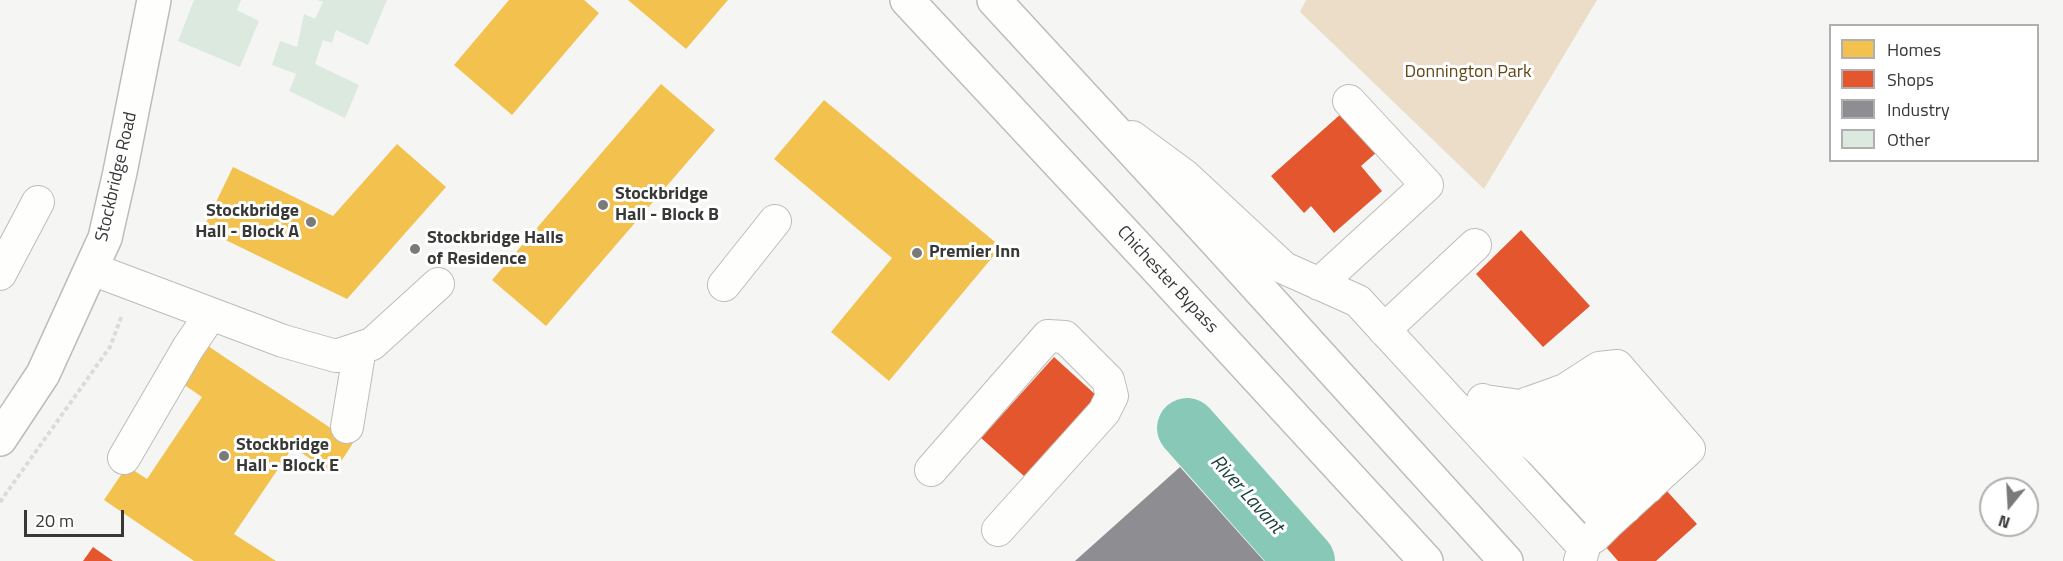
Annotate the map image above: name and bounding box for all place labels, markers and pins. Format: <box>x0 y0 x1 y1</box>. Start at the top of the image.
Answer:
place label: Stockbridge Hall - Block B <box>615 184 719 226</box>
marker: Stockbridge Hall - Block B <box>596 198 610 212</box>
place label: Stockbridge Hall - Block A <box>195 201 299 244</box>
marker: Stockbridge Hall - Block A <box>304 215 318 229</box>
place label: Stockbridge Halls of Residence <box>427 228 563 270</box>
marker: Stockbridge Halls of Residence <box>408 242 422 256</box>
place label: Premier Inn <box>929 242 1020 264</box>
marker: Premier Inn <box>910 246 924 260</box>
place label: Stockbridge Hall - Block E <box>236 435 339 478</box>
marker: Stockbridge Hall - Block E <box>217 449 231 463</box>

